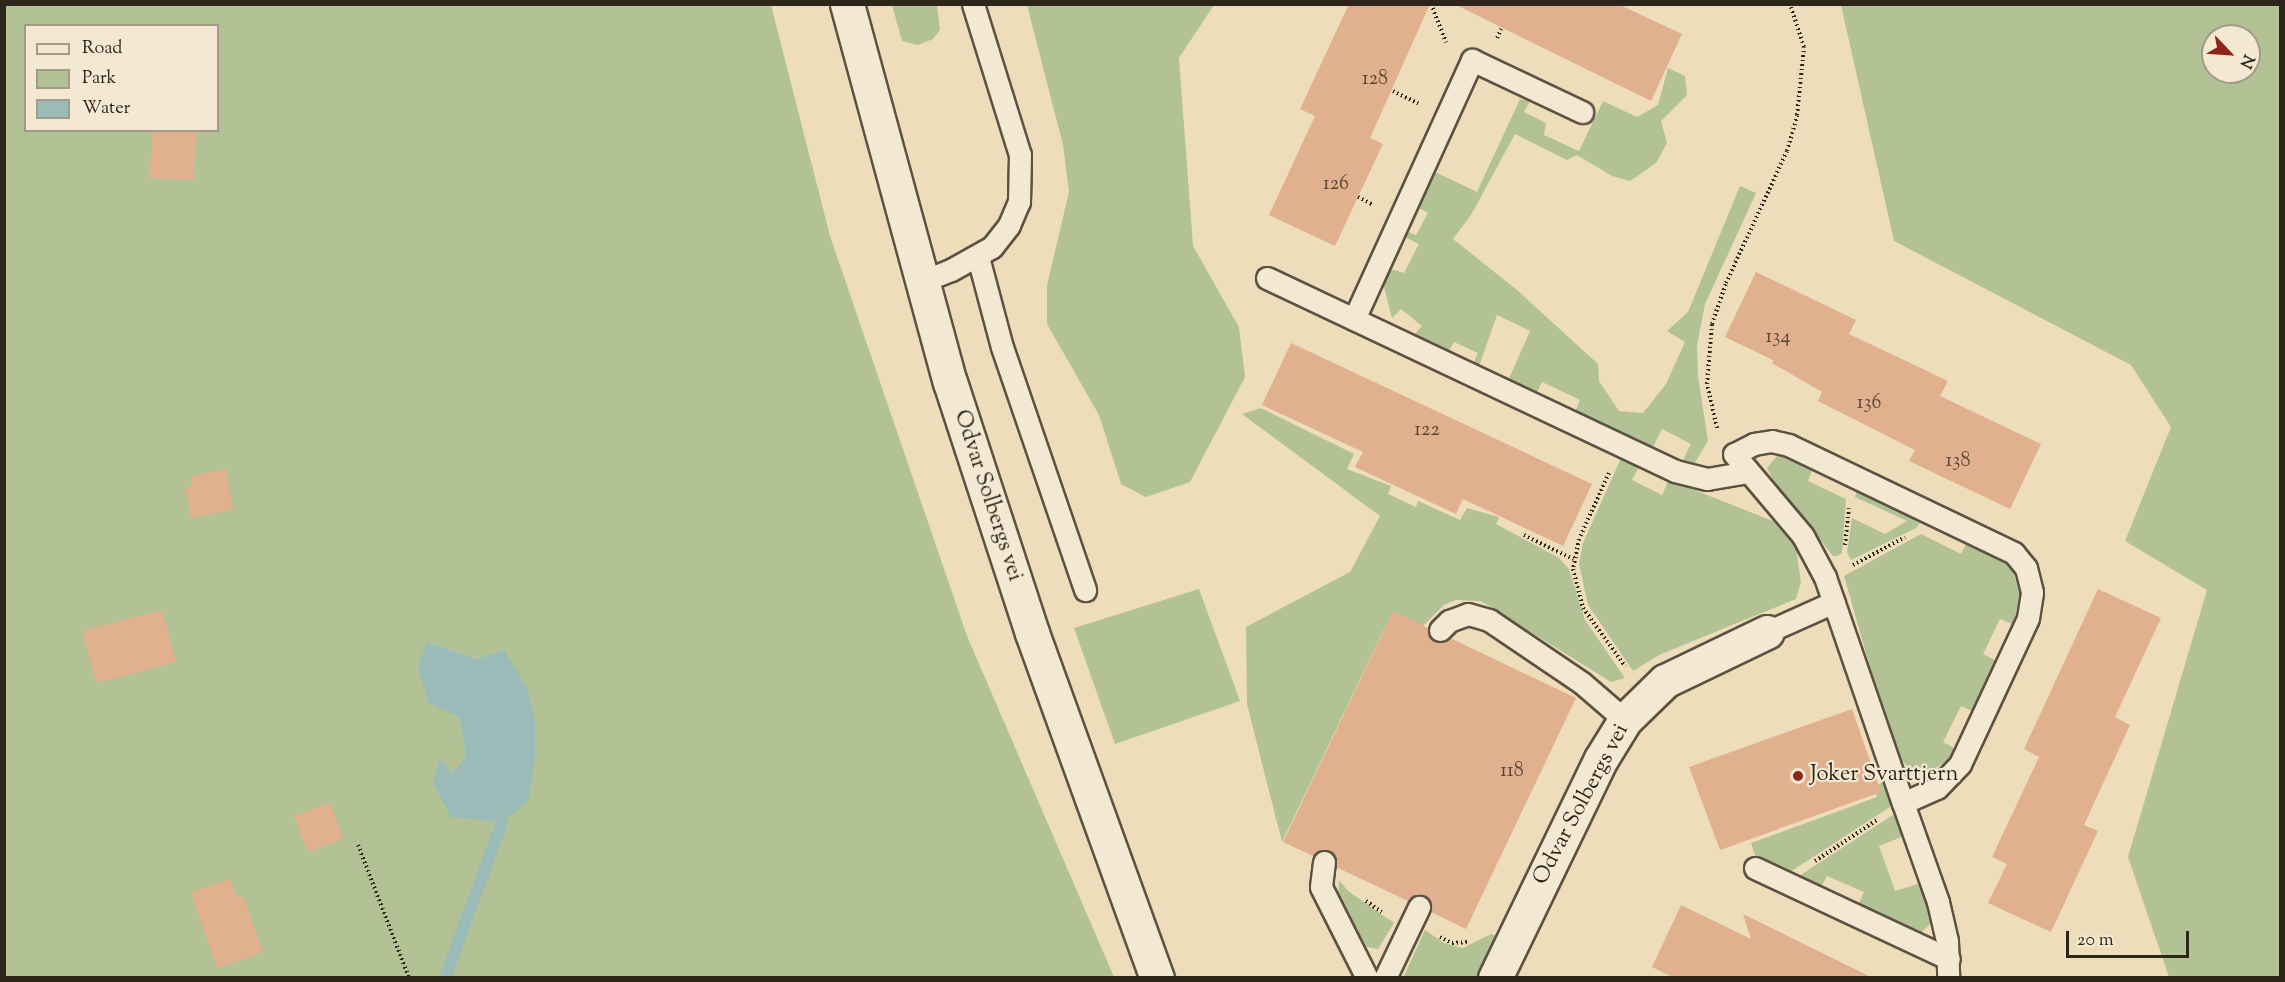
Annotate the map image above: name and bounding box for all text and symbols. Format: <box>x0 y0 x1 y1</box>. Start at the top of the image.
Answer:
legend <box>24 24 219 132</box>
north arrow <box>2201 24 2261 84</box>
text: Road <box>82 36 122 62</box>
text: N <box>2233 50 2259 72</box>
text: Park <box>82 66 116 92</box>
house number: 128 <box>1362 67 1388 91</box>
text: Water <box>82 96 130 122</box>
house number: 126 <box>1323 172 1349 196</box>
house number: 134 <box>1766 325 1790 349</box>
house number: 136 <box>1857 391 1881 415</box>
street label: Odvar Solbergs vei <box>947 407 1027 585</box>
house number: 122 <box>1414 418 1440 442</box>
house number: 138 <box>1946 449 1970 473</box>
street label: Odvar Solbergs vei <box>1528 720 1636 890</box>
house number: 118 <box>1500 759 1524 783</box>
place label: Joker Svarttjern <box>1810 763 1958 789</box>
marker: Joker Svarttjern <box>1791 769 1805 783</box>
scale bar <box>2069 919 2192 957</box>
text: 20 m <box>2077 928 2114 954</box>

